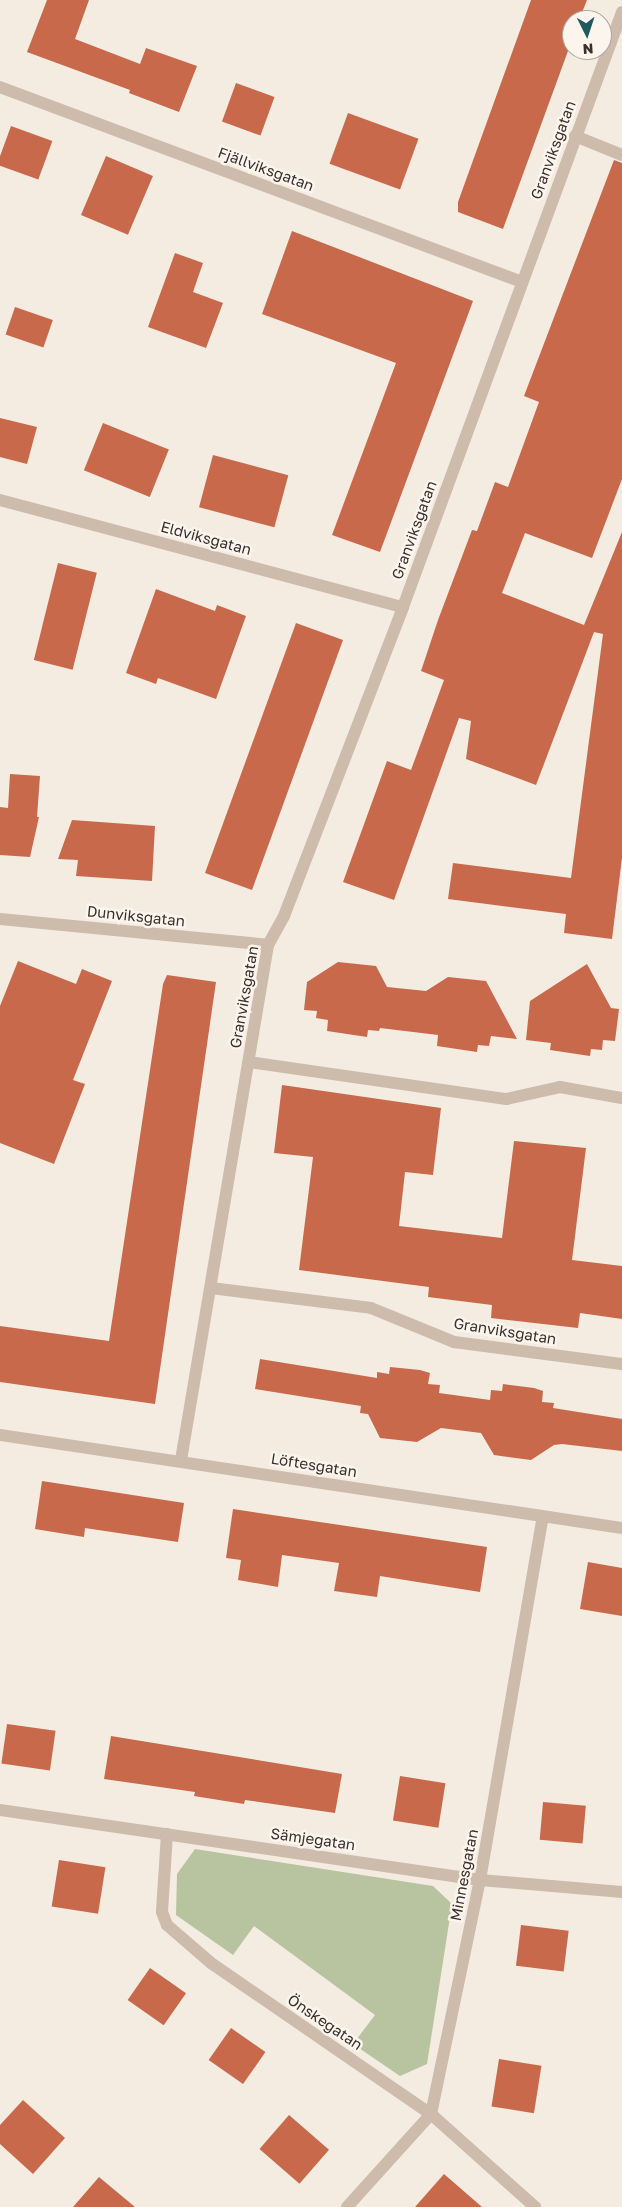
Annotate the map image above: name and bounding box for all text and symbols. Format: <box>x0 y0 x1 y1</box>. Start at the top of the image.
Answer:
north arrow <box>562 10 612 60</box>
text: N <box>582 41 594 58</box>
street label: Granviksgatan <box>527 98 579 202</box>
street label: Fjällviksgatan <box>216 143 316 195</box>
street label: Granviksgatan <box>388 478 440 582</box>
street label: Eldviksgatan <box>159 517 253 559</box>
street label: Dunviksgatan <box>86 902 186 930</box>
street label: Granviksgatan <box>226 944 262 1050</box>
street label: Granviksgatan <box>452 1314 558 1348</box>
street label: Löftesgatan <box>270 1449 358 1481</box>
street label: Sämjegatan <box>270 1824 356 1854</box>
street label: Minnesgatan <box>446 1828 482 1922</box>
street label: Önskegatan <box>284 1990 366 2054</box>

